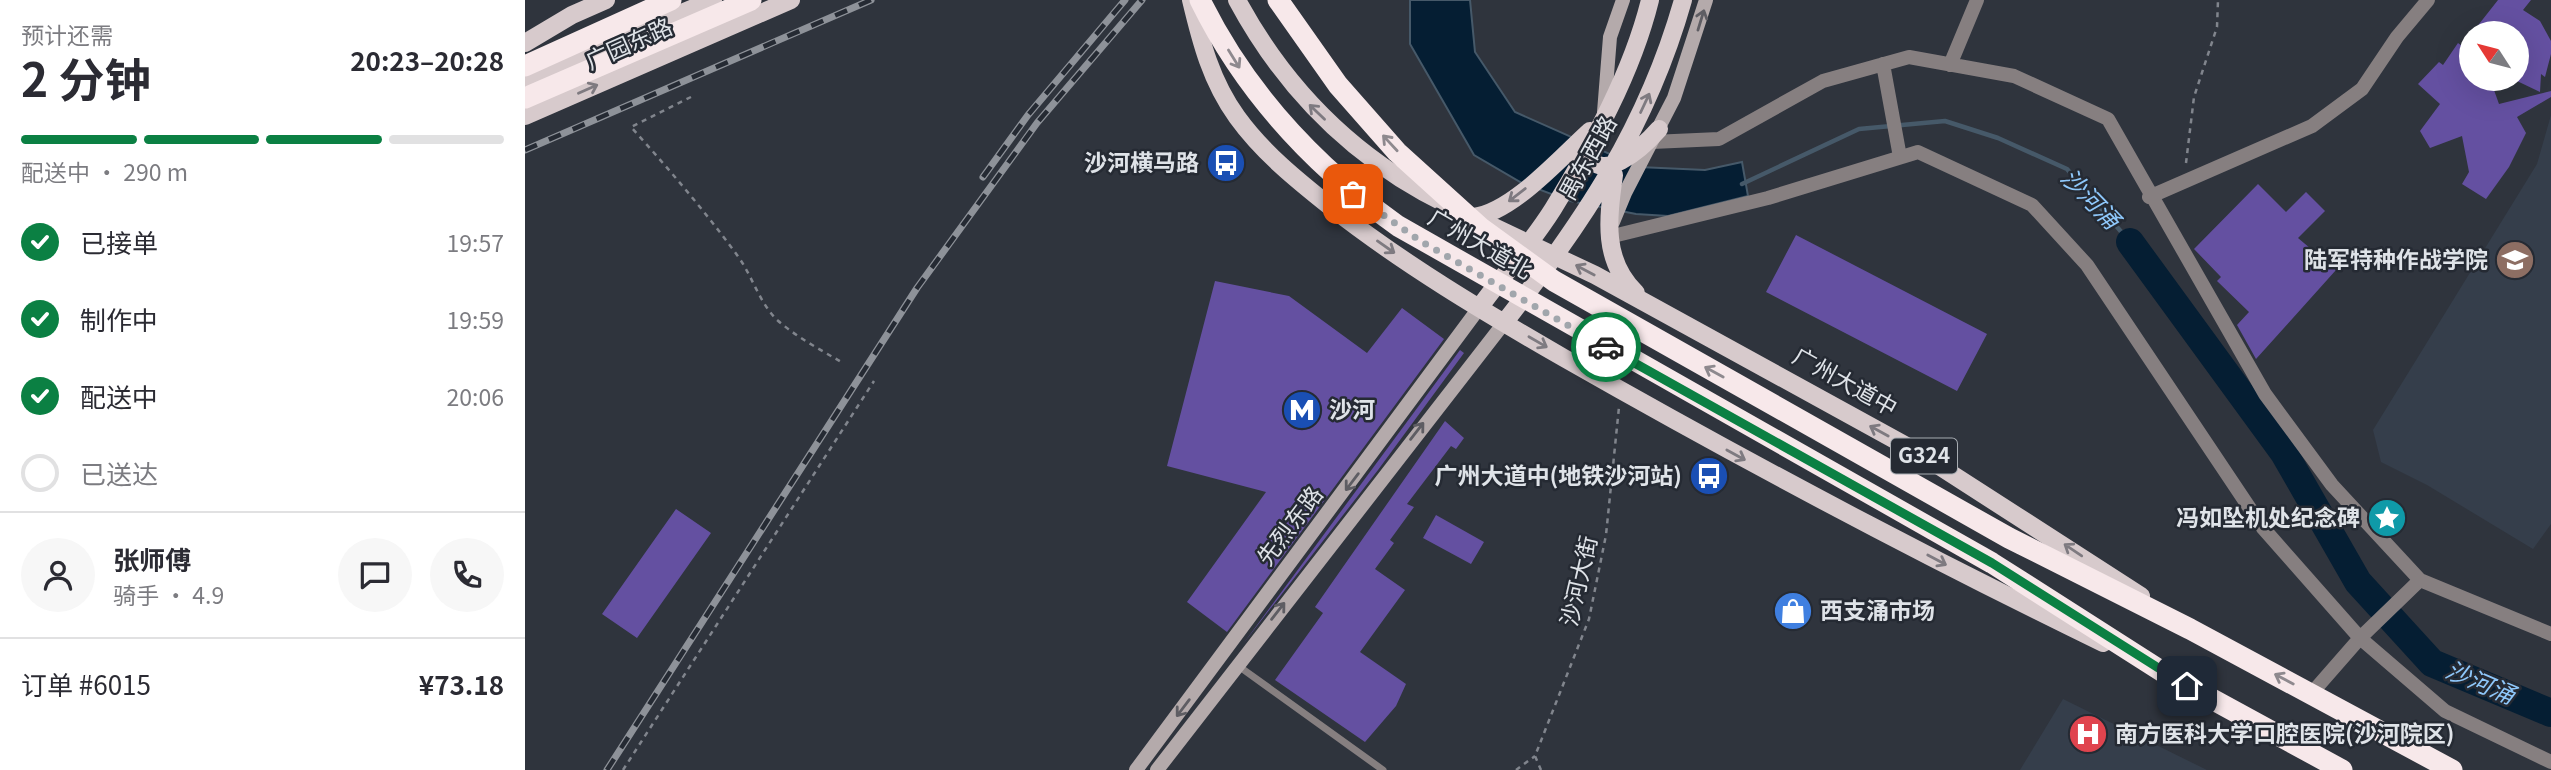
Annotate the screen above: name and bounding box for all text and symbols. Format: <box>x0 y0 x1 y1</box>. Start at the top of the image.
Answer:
street label: 广园东路 <box>579 8 677 76</box>
one-way arrow <box>1695 9 1708 31</box>
text: 预计还需 <box>21 17 113 51</box>
north arrow <box>2459 21 2529 91</box>
map controls <box>2459 21 2529 91</box>
text: 20:23–20:28 <box>350 41 504 78</box>
text: 2 分钟 <box>21 44 151 110</box>
one-way arrow <box>1227 49 1242 68</box>
one-way arrow <box>576 82 598 95</box>
one-way arrow <box>1639 93 1652 114</box>
one-way arrow <box>1309 103 1326 120</box>
street label: 禺东西路 <box>1549 109 1623 206</box>
one-way arrow <box>1381 135 1398 152</box>
bus stop icon: 沙河横马路 <box>1205 142 1247 184</box>
place label: 沙河横马路 <box>1084 144 1199 178</box>
text: 配送中 · 290 m <box>21 154 188 188</box>
water label: 沙河涌 <box>2054 159 2131 237</box>
pin <box>1323 164 1383 224</box>
icon: bag <box>1334 175 1372 213</box>
one-way arrow <box>1509 188 1527 203</box>
street label: 广州大道北 <box>1423 199 1539 286</box>
icon: check <box>21 223 59 261</box>
text: 已接单 <box>80 223 158 260</box>
text: 19:57 <box>447 225 504 259</box>
school or university icon: 陆军特种作战学院 <box>2494 239 2536 281</box>
one-way arrow <box>1376 240 1395 254</box>
place label: 陆军特种作战学院 <box>2304 241 2488 275</box>
one-way arrow <box>1576 263 1596 277</box>
icon: check <box>21 300 59 338</box>
text: 制作中 <box>80 300 158 337</box>
text: 19:59 <box>447 302 504 336</box>
courier <box>1571 312 1641 382</box>
icon: car <box>1587 328 1625 366</box>
one-way arrow <box>1527 336 1548 349</box>
street label: 广州大道中 <box>1787 338 1905 423</box>
one-way arrow <box>1704 365 1724 379</box>
icon: check <box>21 377 59 415</box>
text: 配送中 <box>80 377 158 414</box>
text: 20:06 <box>447 379 504 413</box>
metro station icon: 沙河 <box>1281 389 1323 431</box>
place label: 沙河 <box>1329 391 1375 425</box>
one-way arrow <box>1410 422 1425 441</box>
one-way arrow <box>1869 424 1890 437</box>
road number: G324 <box>1891 438 1957 474</box>
one-way arrow <box>1725 448 1746 462</box>
text: 已送达 <box>80 454 158 491</box>
bus stop icon: 广州大道中(地铁沙河站) <box>1688 455 1730 497</box>
place label: 广州大道中(地铁沙河站) <box>1435 457 1682 491</box>
one-way arrow <box>1344 472 1359 490</box>
street label: 先烈东路 <box>1247 478 1330 572</box>
place icon: 冯如坠机处纪念碑 <box>2366 497 2408 539</box>
place label: 冯如坠机处纪念碑 <box>2176 499 2360 533</box>
street label: 沙河大街 <box>1550 532 1604 629</box>
button: person <box>21 538 95 612</box>
button: chat <box>338 538 412 612</box>
button: phone <box>430 538 504 612</box>
text: 张师傅 <box>113 540 191 577</box>
one-way arrow <box>2063 543 2083 557</box>
one-way arrow <box>1926 554 1947 568</box>
text: 骑手 · 4.9 <box>113 577 224 611</box>
shop icon: 西支涌市场 <box>1772 590 1814 632</box>
place label: 西支涌市场 <box>1820 592 1935 626</box>
one-way arrow <box>1271 602 1286 620</box>
water label: 沙河涌 <box>2441 651 2524 712</box>
pin <box>2157 656 2217 716</box>
text: 订单 #6015 <box>21 665 151 702</box>
text: ¥73.18 <box>419 665 504 702</box>
icon: home <box>2168 667 2206 705</box>
one-way arrow <box>2274 672 2295 686</box>
one-way arrow <box>1175 699 1190 717</box>
hospital icon: 南方医科大学口腔医院(沙河院区) <box>2067 713 2109 755</box>
place label: 南方医科大学口腔医院(沙河院区) <box>2115 715 2454 749</box>

